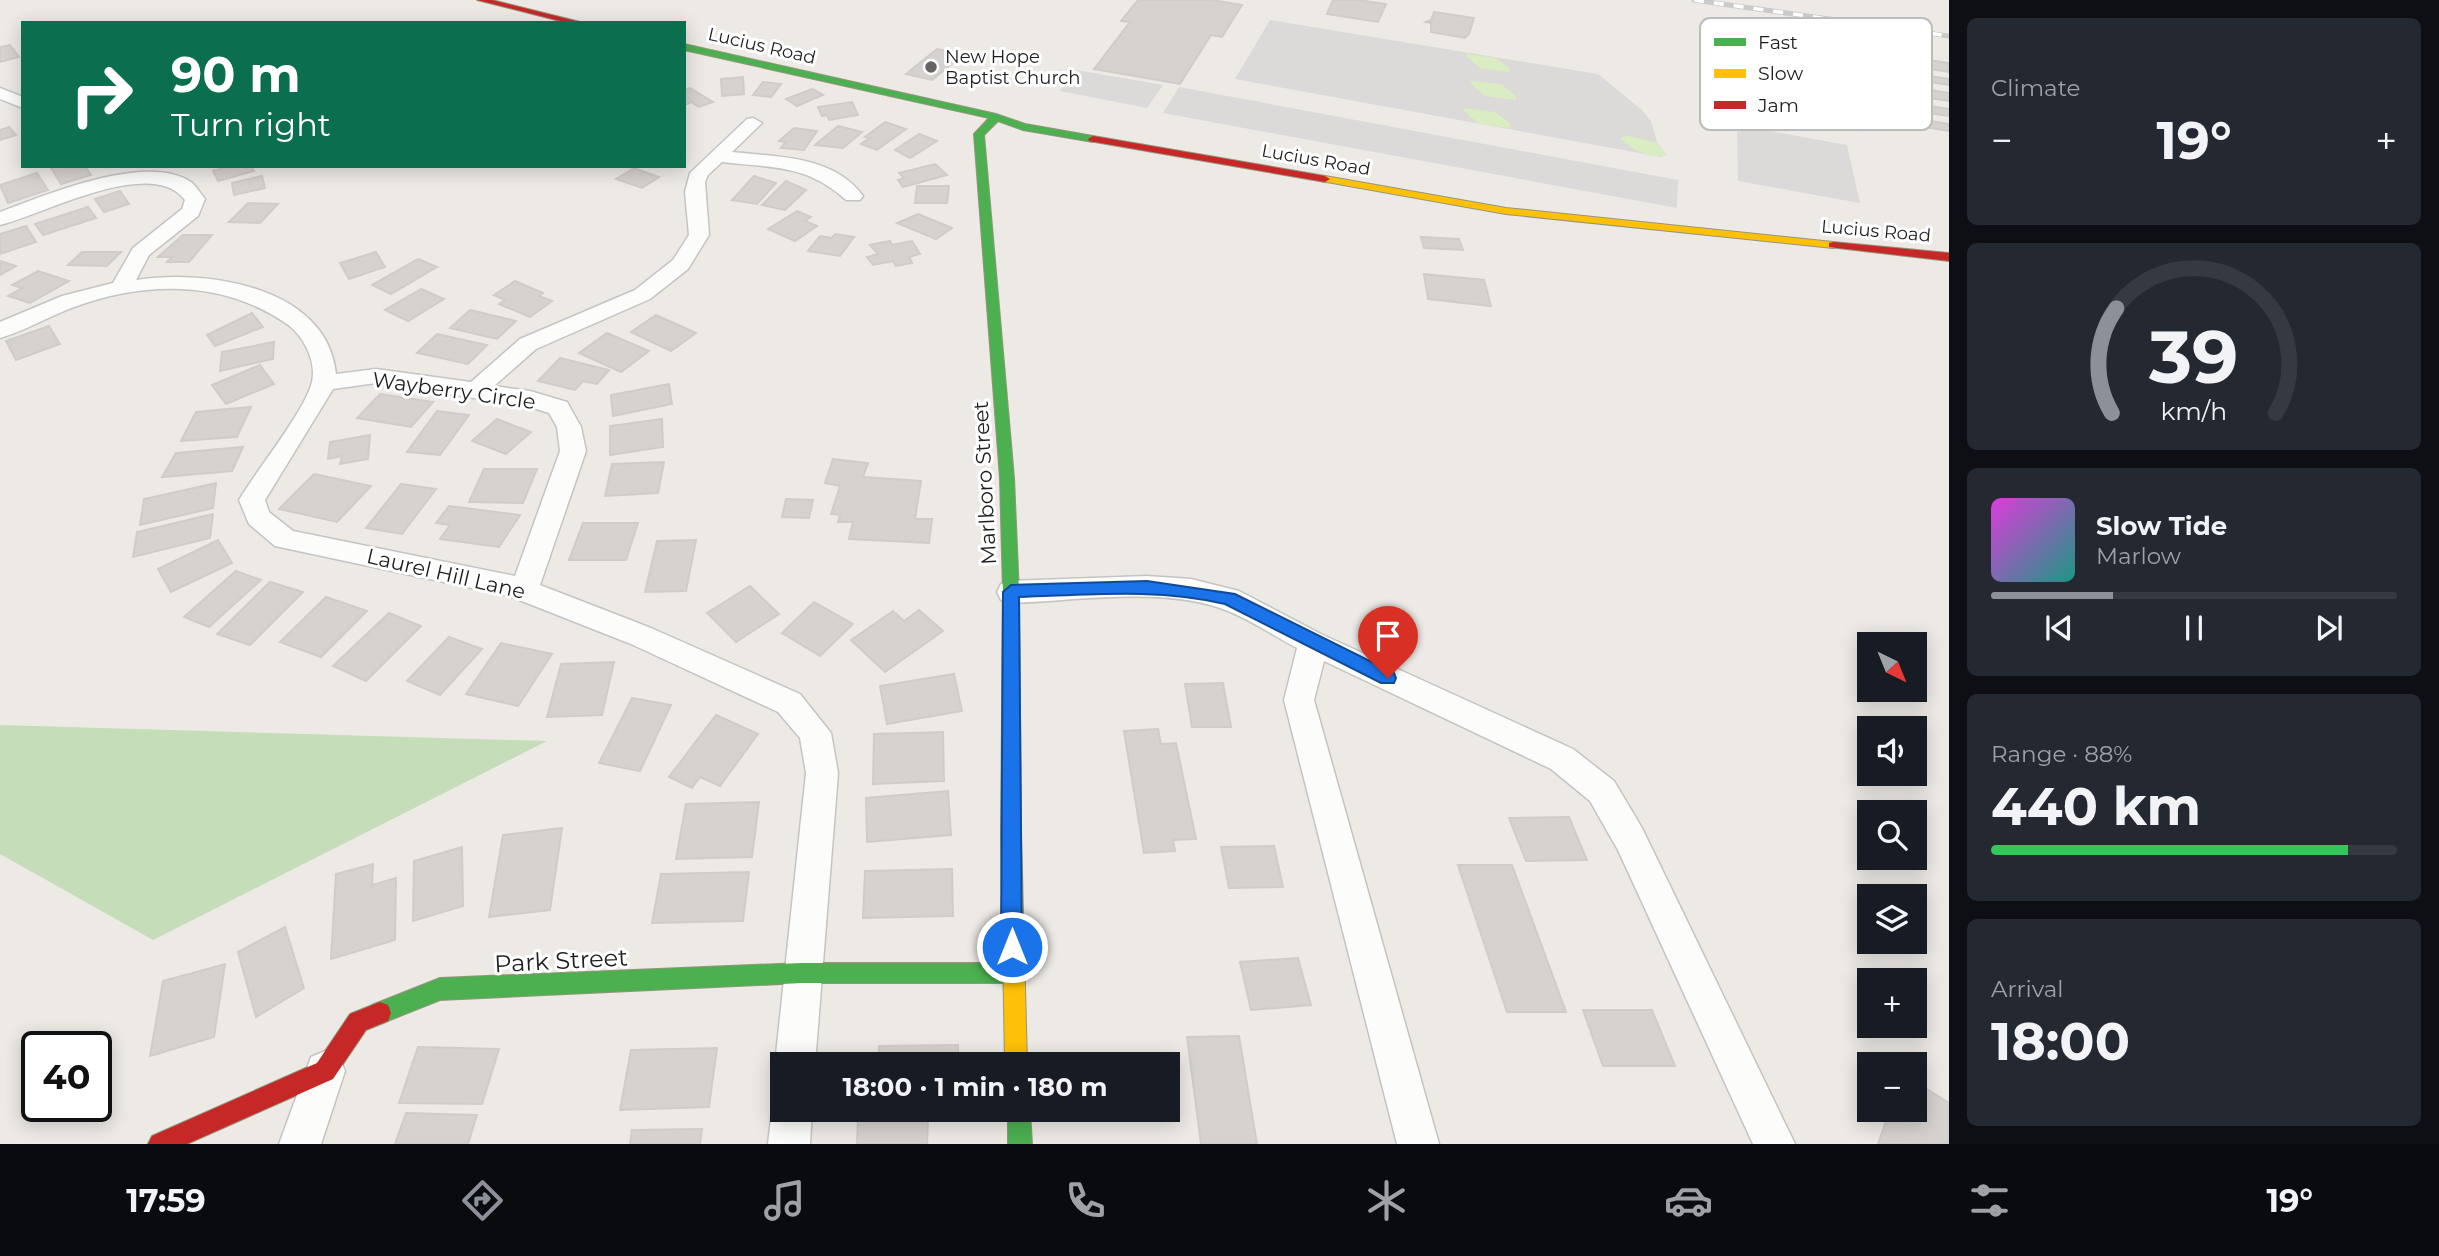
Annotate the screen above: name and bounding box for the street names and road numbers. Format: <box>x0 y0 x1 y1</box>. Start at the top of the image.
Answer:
street label: Lucius Road <box>706 23 818 69</box>
street label: Lucius Road <box>1260 140 1372 180</box>
street label: Lucius Road <box>1820 215 1932 247</box>
street label: Wayberry Circle <box>371 367 537 414</box>
street label: Marlboro Street <box>968 400 1001 566</box>
street label: Laurel Hill Lane <box>364 543 528 604</box>
street label: Park Street <box>493 943 629 978</box>

